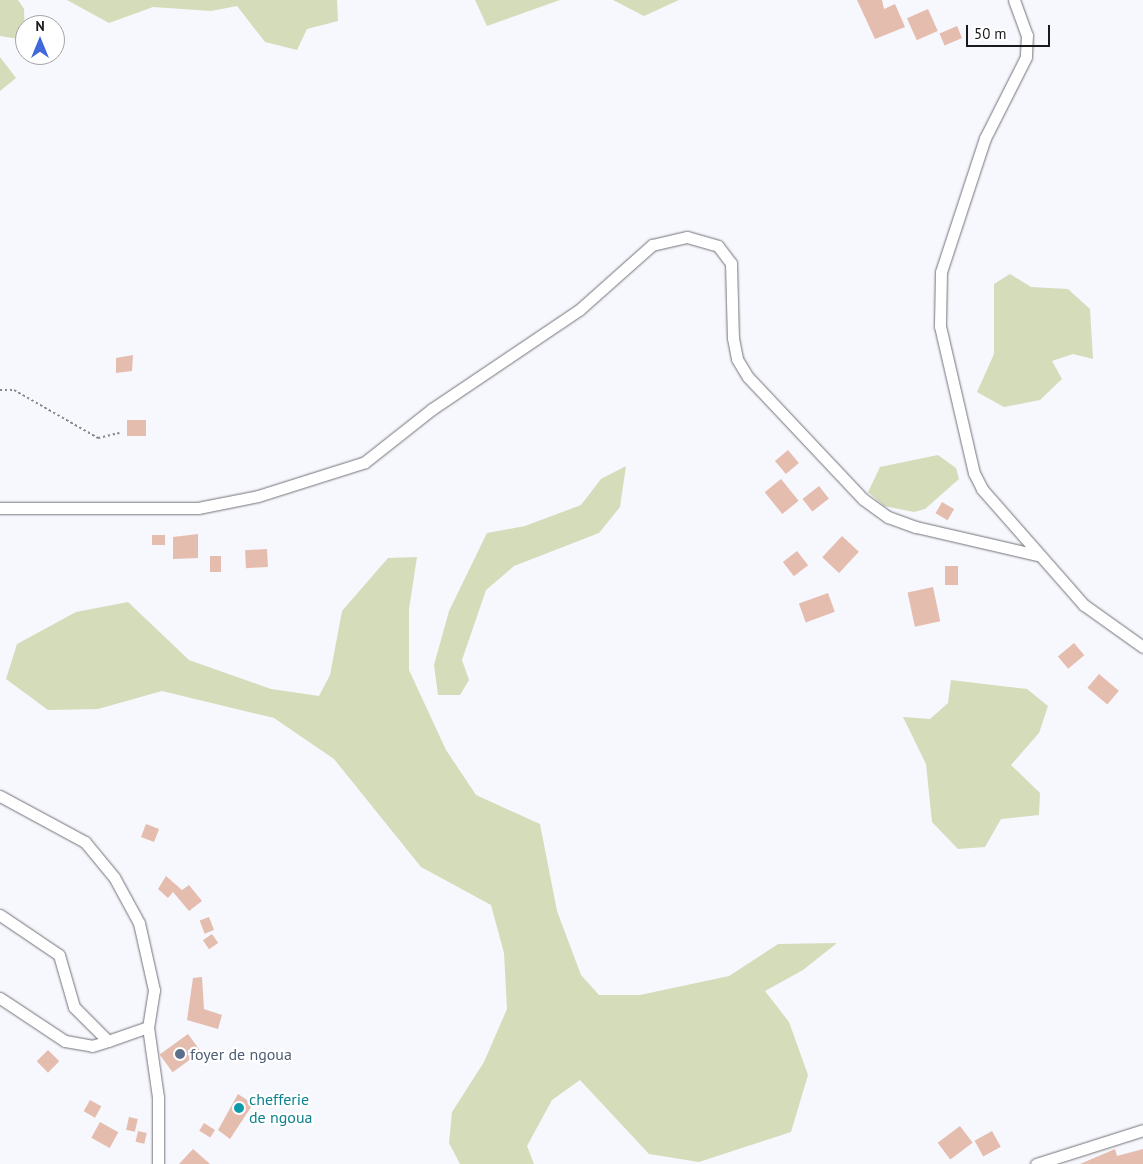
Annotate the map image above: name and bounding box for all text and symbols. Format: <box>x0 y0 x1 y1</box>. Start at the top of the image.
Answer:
north arrow <box>15 15 65 65</box>
scale bar <box>968 15 1052 47</box>
text: N <box>35 17 45 35</box>
text: 50 m <box>974 24 1007 43</box>
place label: foyer de ngoua <box>190 1044 292 1064</box>
marker: foyer de ngoua <box>174 1048 186 1060</box>
place label: chefferie de ngoua <box>249 1089 312 1127</box>
marker: chefferie de ngoua <box>233 1102 245 1114</box>

